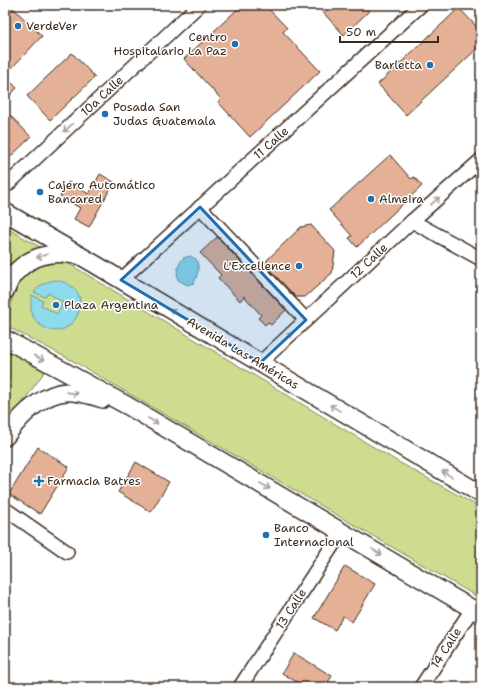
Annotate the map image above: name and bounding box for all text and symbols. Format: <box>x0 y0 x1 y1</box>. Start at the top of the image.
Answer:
place label: VerdeVer <box>26 18 78 34</box>
scale bar <box>340 18 438 44</box>
marker: VerdeVer <box>13 21 23 31</box>
text: 50 m <box>346 24 376 40</box>
place label: Centro Hospitalario La Paz <box>114 29 227 59</box>
marker: Centro Hospitalario La Paz <box>230 39 240 49</box>
place label: Barletta <box>375 57 423 73</box>
marker: Barletta <box>425 60 435 70</box>
street label: 10a Calle <box>77 72 127 120</box>
place label: Posada San Judas Guatemala <box>113 99 216 129</box>
marker: Posada San Judas Guatemala <box>100 109 110 119</box>
one-way arrow <box>63 123 73 132</box>
street label: 11 Calle <box>250 123 292 163</box>
place label: Cajero Automático Bancared <box>48 177 155 207</box>
marker: Cajero Automático Bancared <box>35 187 45 197</box>
place label: Almeira <box>379 191 424 207</box>
marker: Almeira <box>366 194 376 204</box>
one-way arrow <box>430 196 440 206</box>
street label: 12 Calle <box>347 240 391 282</box>
one-way arrow <box>36 253 49 260</box>
place label: L'Excellence <box>223 258 291 274</box>
marker: L'Excellence <box>294 261 304 271</box>
place label: Plaza Argentina <box>64 297 159 313</box>
marker: Plaza Argentina <box>51 300 61 310</box>
one-way arrow <box>170 309 181 317</box>
street label: Avenida Las Américas <box>184 313 302 393</box>
one-way arrow <box>283 332 293 341</box>
one-way arrow <box>33 354 45 362</box>
one-way arrow <box>65 389 78 397</box>
one-way arrow <box>330 404 341 412</box>
one-way arrow <box>147 417 159 425</box>
one-way arrow <box>442 470 453 478</box>
place label: Farmacia Batres <box>47 473 141 489</box>
marker: Farmacia Batres <box>34 476 44 486</box>
one-way arrow <box>259 483 271 491</box>
place label: Banco Internacional <box>274 520 354 550</box>
marker: Banco Internacional <box>261 530 271 540</box>
one-way arrow <box>371 549 383 557</box>
street label: 13 Calle <box>272 585 310 632</box>
street label: 14 Calle <box>427 624 465 671</box>

